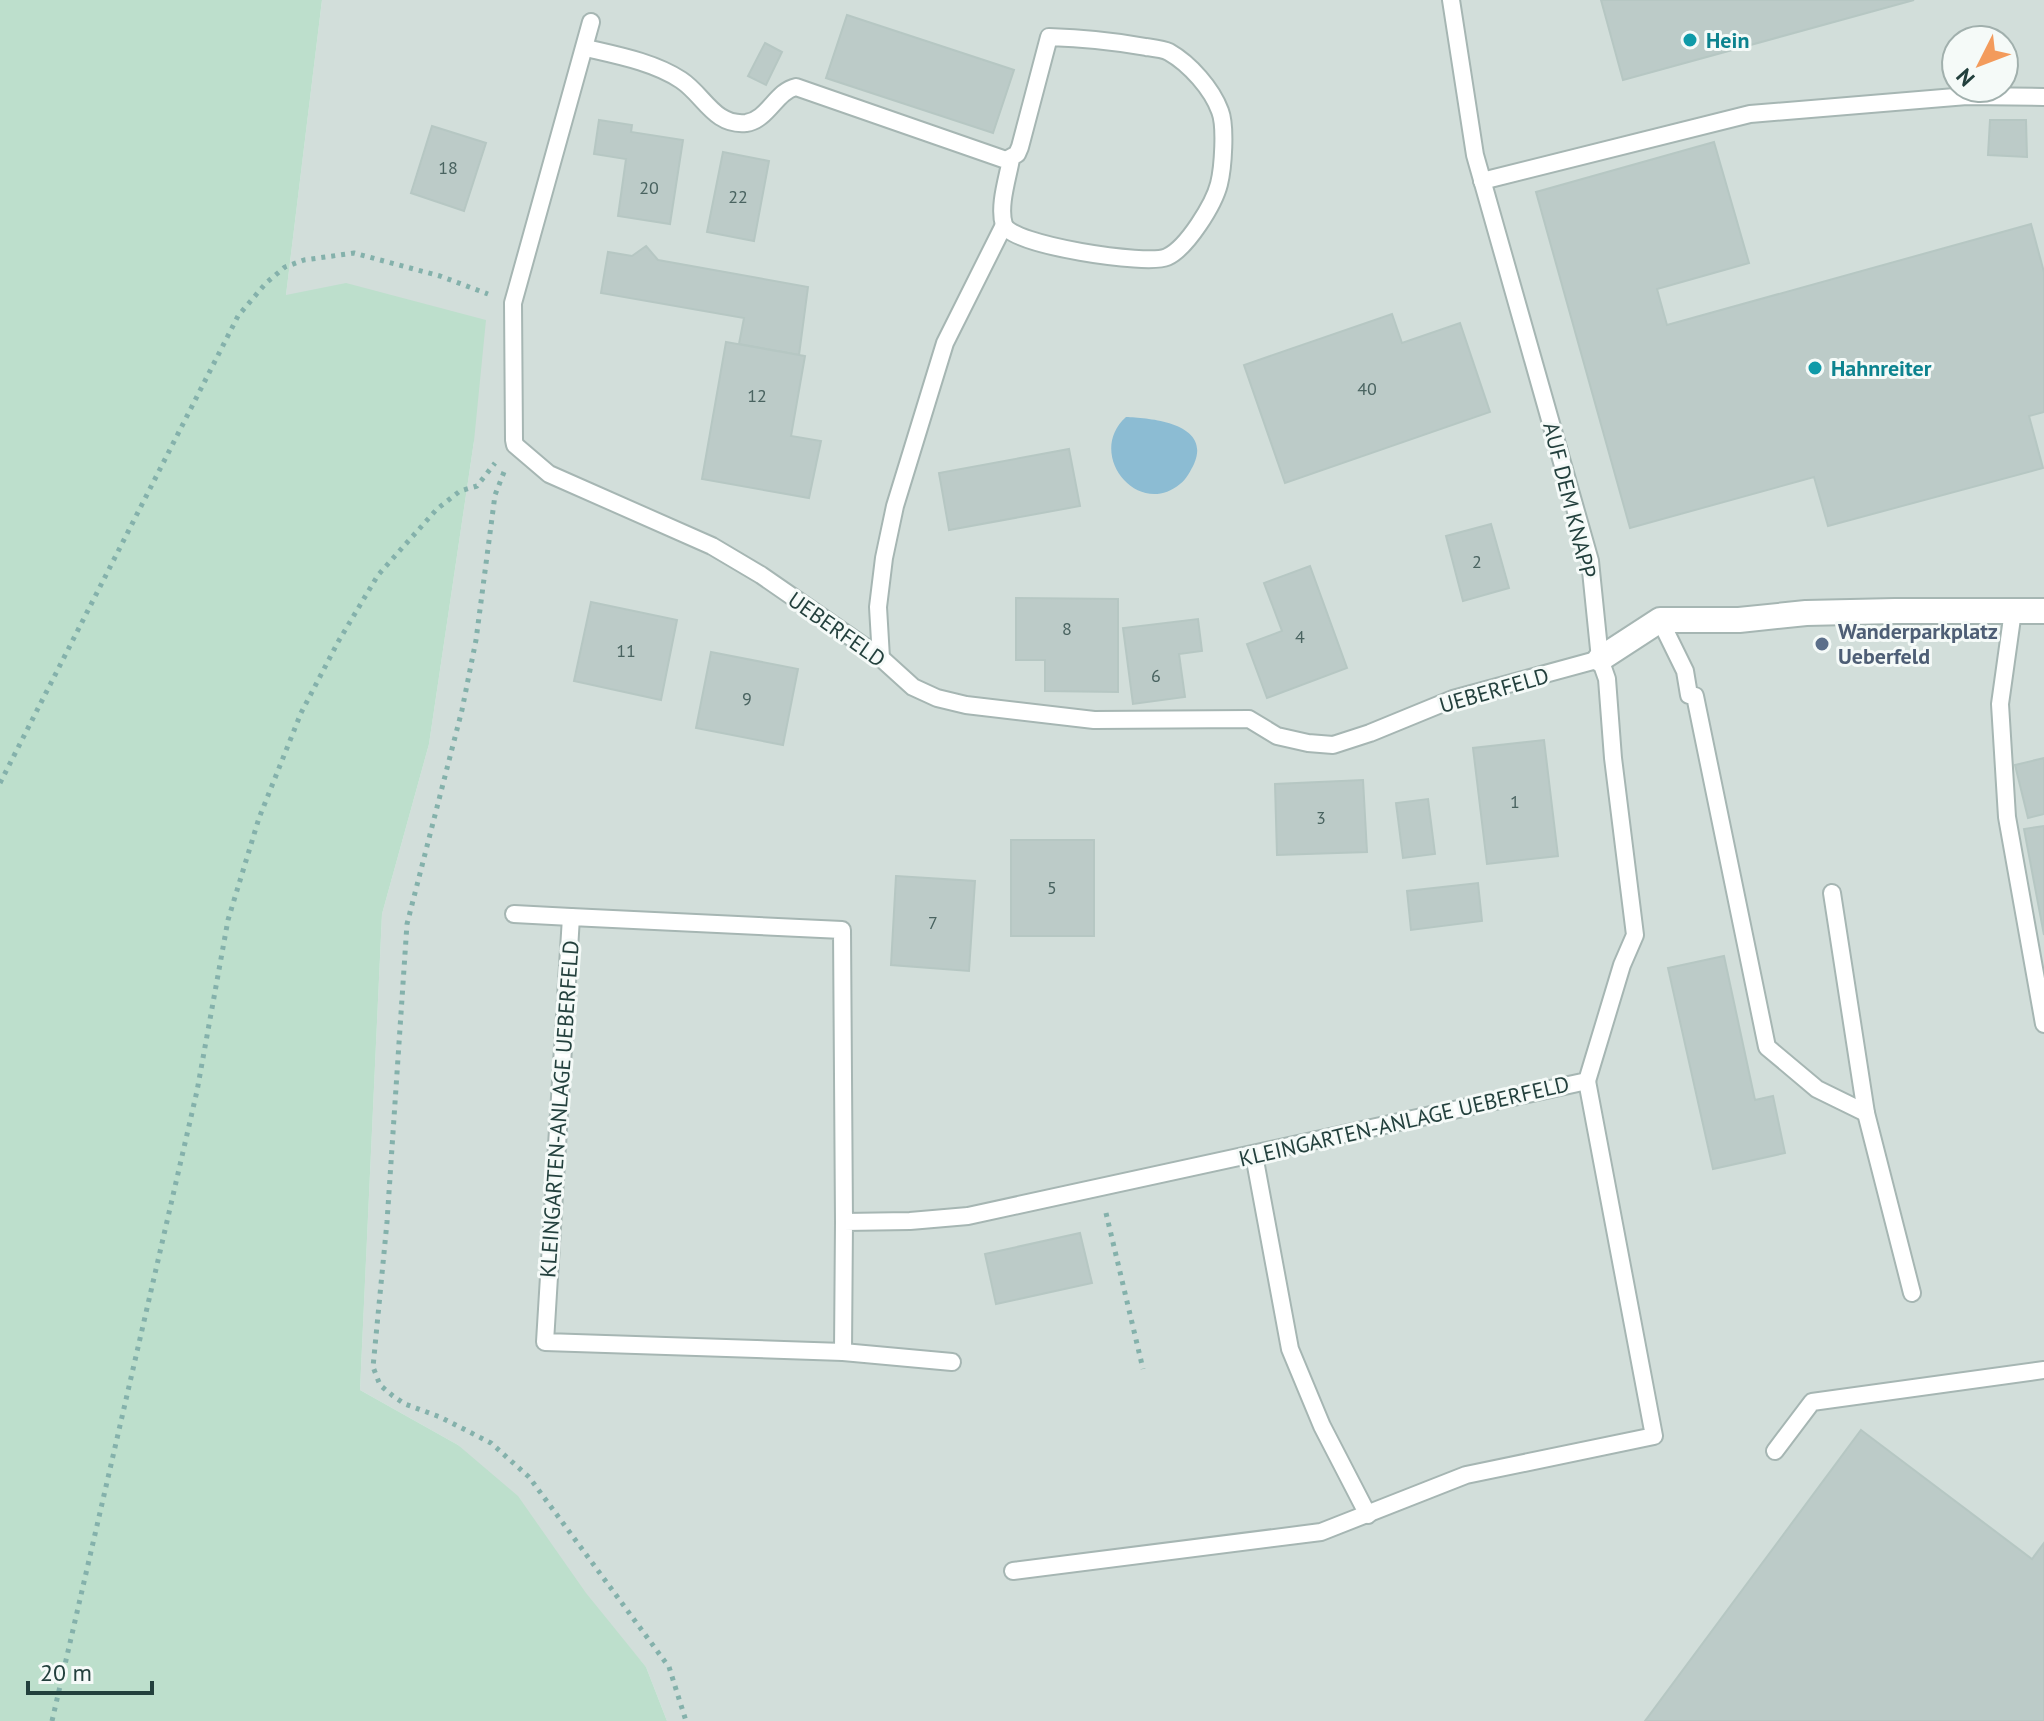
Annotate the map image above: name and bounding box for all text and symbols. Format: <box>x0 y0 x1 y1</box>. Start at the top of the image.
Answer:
north arrow <box>1940 24 2020 104</box>
place label: Hein <box>1706 26 1749 54</box>
marker: Hein <box>1681 31 1699 49</box>
text: N <box>1950 63 1980 92</box>
house number: 18 <box>438 156 458 179</box>
house number: 20 <box>639 176 659 199</box>
house number: 22 <box>728 185 748 208</box>
place label: Hahnreiter <box>1831 354 1932 382</box>
marker: Hahnreiter <box>1806 359 1824 377</box>
house number: 40 <box>1357 377 1377 400</box>
house number: 12 <box>747 384 767 407</box>
street label: AUF DEM KNAPP <box>1537 419 1603 581</box>
house number: 2 <box>1472 550 1482 573</box>
street label: UEBERFELD <box>783 585 891 673</box>
house number: 8 <box>1062 617 1072 640</box>
place label: Wanderparkplatz Ueberfeld <box>1838 617 1998 670</box>
house number: 4 <box>1295 625 1305 648</box>
marker: Wanderparkplatz Ueberfeld <box>1813 635 1831 653</box>
house number: 11 <box>616 639 636 662</box>
street label: UEBERFELD <box>1436 661 1552 719</box>
house number: 6 <box>1151 664 1161 687</box>
house number: 9 <box>742 687 752 710</box>
house number: 1 <box>1510 790 1520 813</box>
house number: 3 <box>1316 806 1326 829</box>
house number: 5 <box>1047 876 1057 899</box>
house number: 7 <box>928 911 938 934</box>
street label: KLEINGARTEN-ANLAGE UEBERFELD <box>533 939 585 1279</box>
street label: KLEINGARTEN-ANLAGE UEBERFELD <box>1236 1069 1572 1173</box>
scale bar <box>28 1645 152 1695</box>
text: 20 m <box>40 1657 92 1688</box>

